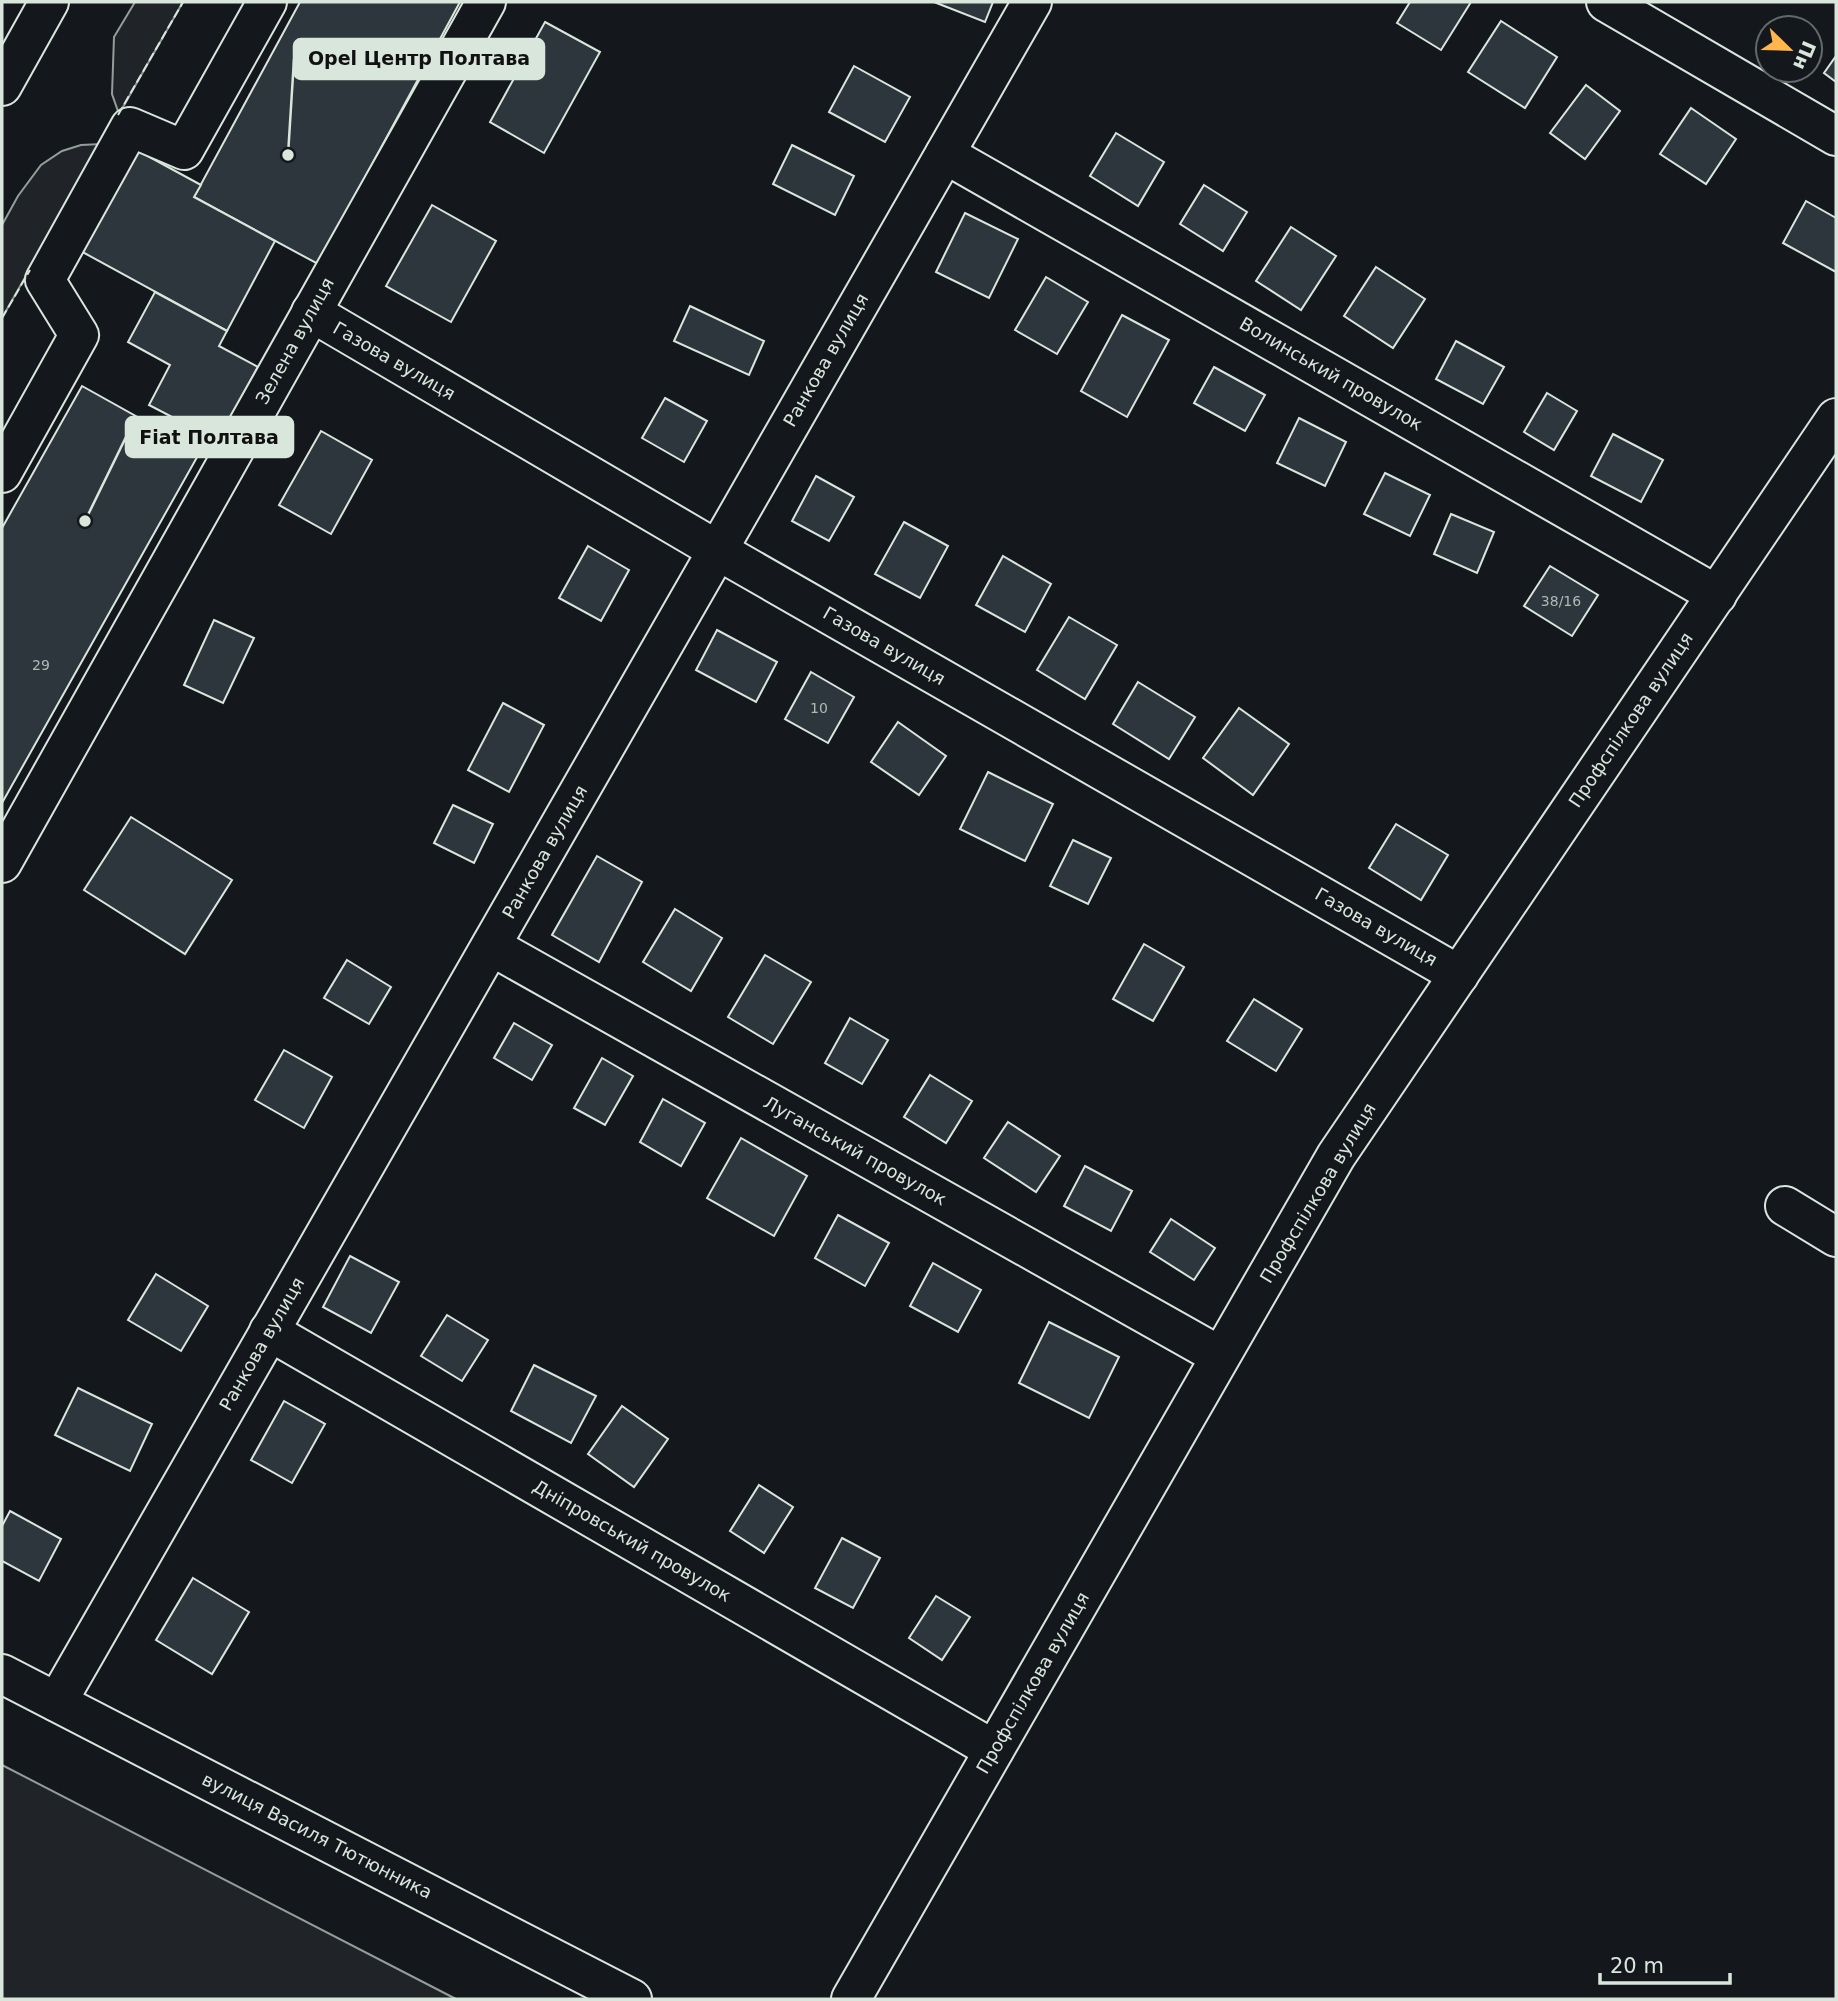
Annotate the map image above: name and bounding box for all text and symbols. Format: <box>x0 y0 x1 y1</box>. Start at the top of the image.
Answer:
north arrow <box>1754 14 1824 84</box>
text: Пн <box>1789 38 1820 73</box>
callout: Opel Центр Полтава <box>294 39 544 79</box>
text: Opel Центр Полтава <box>308 47 530 69</box>
street label: Зелена вулиця <box>251 274 338 408</box>
street label: Ранкова вулиця <box>779 289 872 430</box>
street label: Волинський провулок <box>1236 313 1427 435</box>
street label: Газова вулиця <box>329 317 459 404</box>
callout: Fiat Полтава <box>126 417 293 457</box>
text: Fiat Полтава <box>139 426 279 448</box>
house number: 38/16 <box>1541 593 1581 609</box>
street label: Газова вулиця <box>819 602 949 689</box>
street label: Профспілкова вулиця <box>1564 628 1697 811</box>
house number: 29 <box>32 657 50 673</box>
house number: 10 <box>810 700 828 716</box>
street label: Ранкова вулиця <box>498 781 591 922</box>
street label: Газова вулиця <box>1311 883 1441 970</box>
street label: Луганський провулок <box>760 1091 950 1210</box>
street label: Профспілкова вулиця <box>1255 1099 1380 1287</box>
street label: Ранкова вулиця <box>215 1273 308 1414</box>
street label: Дніпровський провулок <box>530 1475 735 1606</box>
street label: Профспілкова вулиця <box>972 1588 1093 1777</box>
street label: вулиця Василя Тютюнника <box>199 1768 436 1903</box>
scale bar <box>1600 1941 1730 1985</box>
text: 20 m <box>1610 1954 1664 1978</box>

